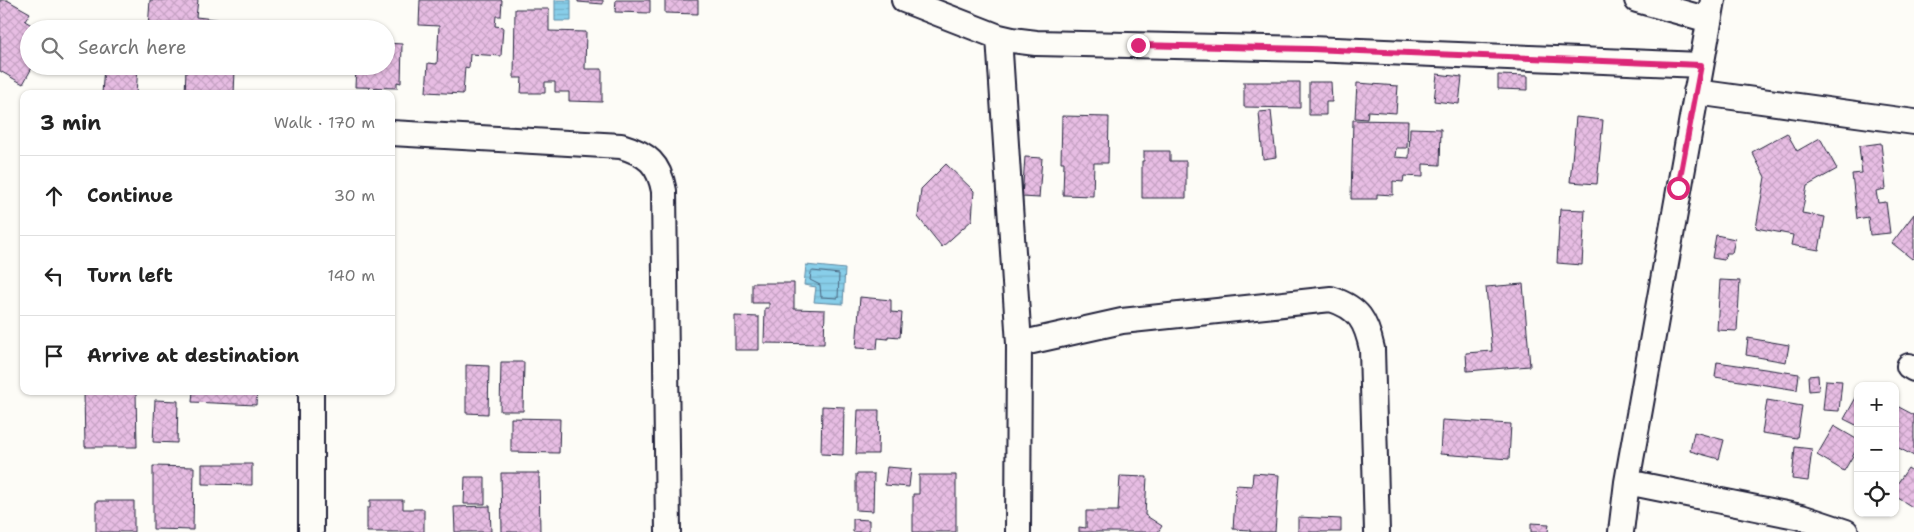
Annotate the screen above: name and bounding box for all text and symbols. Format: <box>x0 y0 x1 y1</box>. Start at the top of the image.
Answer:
search box <box>20 20 395 75</box>
icon: search <box>38 34 66 62</box>
route end <box>1127 34 1150 57</box>
text: Search here <box>78 35 187 60</box>
text: 3 min <box>40 109 101 137</box>
text: Walk · 170 m <box>274 112 375 133</box>
route start <box>1667 177 1690 200</box>
icon: ahead <box>40 182 68 210</box>
text: Continue <box>87 183 173 208</box>
text: 30 m <box>334 185 375 206</box>
icon: left <box>40 262 68 290</box>
text: Turn left <box>87 263 173 288</box>
text: 140 m <box>328 265 375 286</box>
icon: arrive <box>40 342 68 370</box>
text: Arrive at destination <box>87 343 299 368</box>
map controls <box>1854 382 1899 517</box>
button: + <box>1854 382 1899 427</box>
button: − <box>1854 427 1899 472</box>
button: locate <box>1854 472 1899 517</box>

